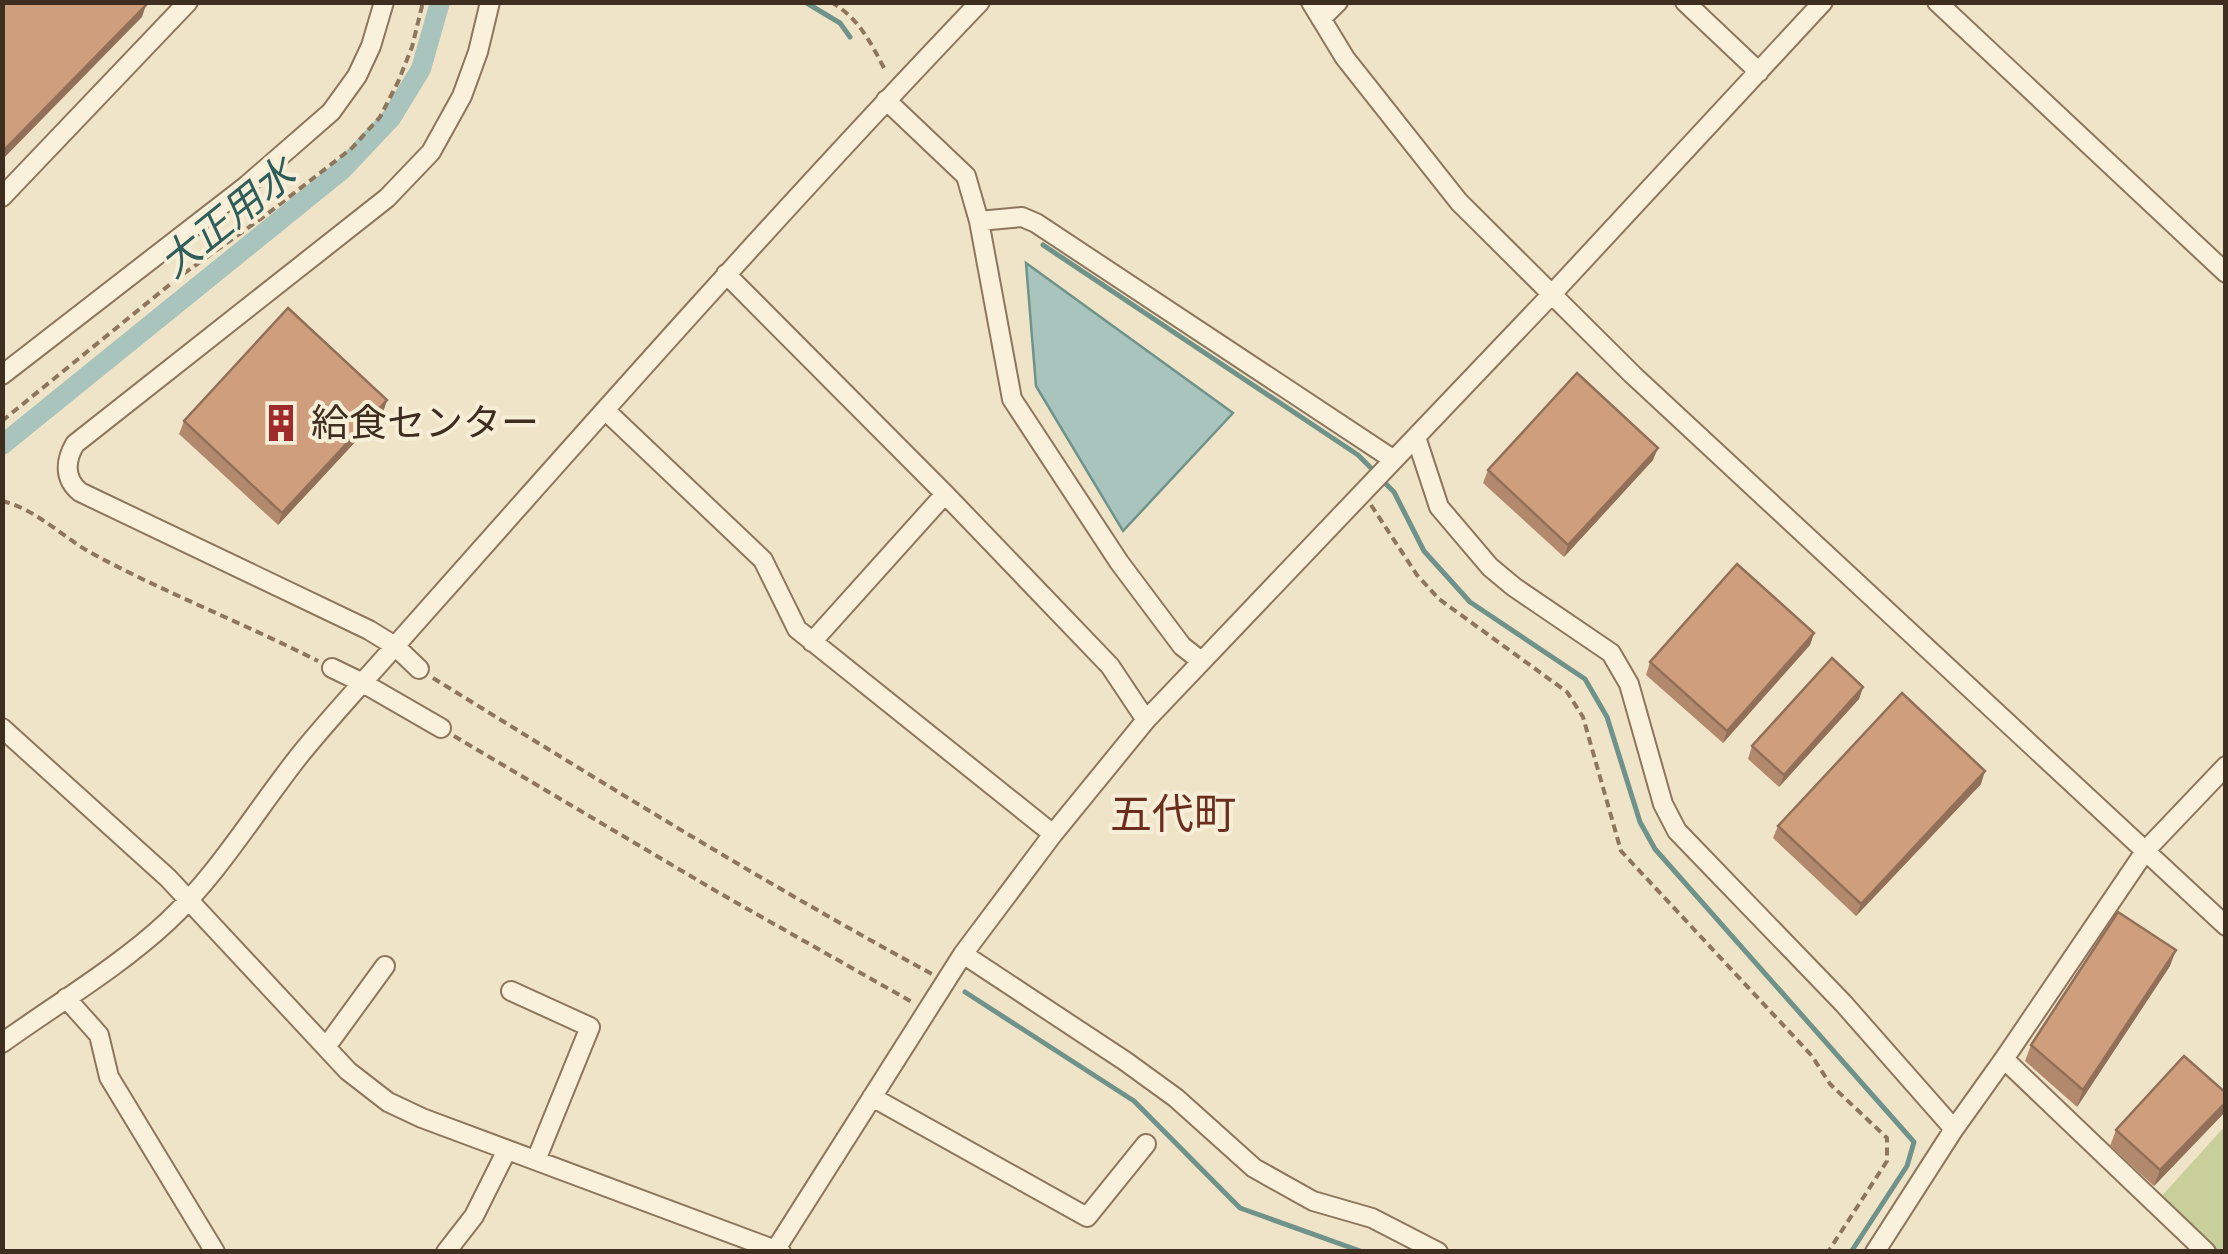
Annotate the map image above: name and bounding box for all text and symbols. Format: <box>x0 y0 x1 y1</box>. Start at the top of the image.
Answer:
water label: 大正用水 <box>147 143 313 294</box>
place label: 給食センター <box>311 396 539 454</box>
building icon: 給食センター <box>260 402 302 444</box>
district label: 五代町 <box>1110 785 1236 848</box>

